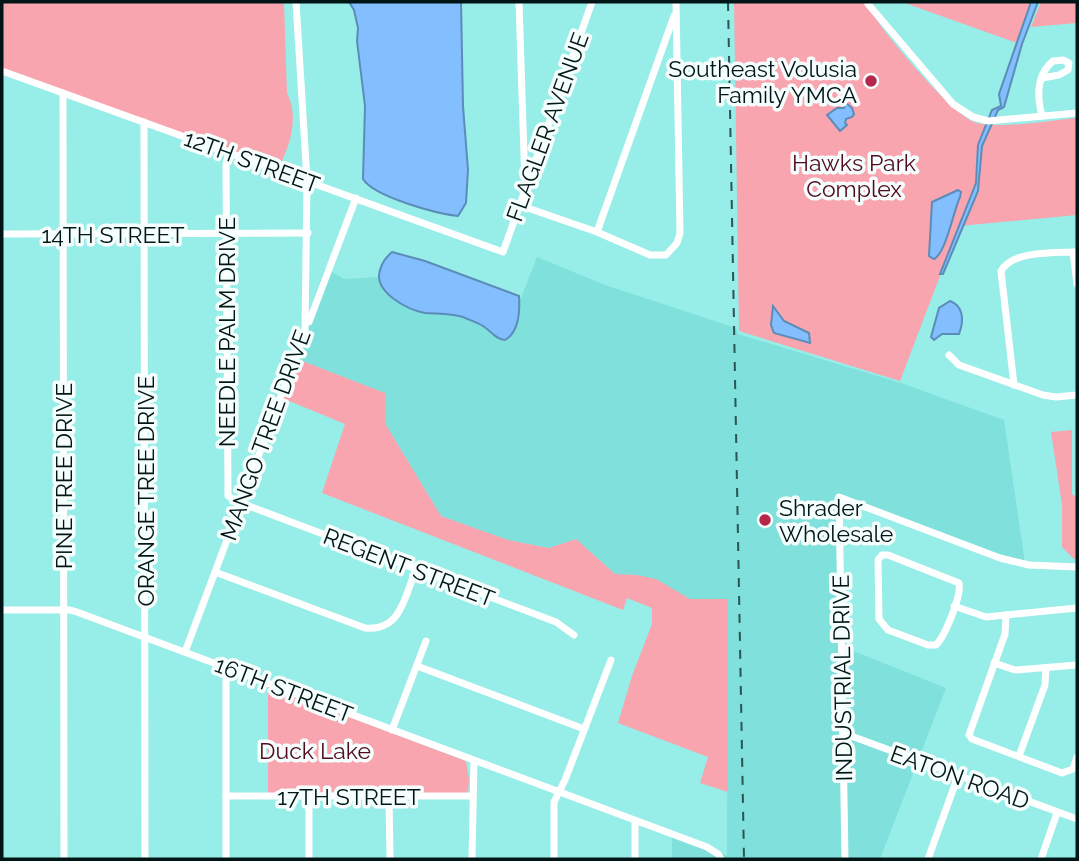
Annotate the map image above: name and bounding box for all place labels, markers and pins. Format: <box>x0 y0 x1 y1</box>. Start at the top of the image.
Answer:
place label: Southeast Volusia Family YMCA <box>668 55 857 108</box>
marker: Southeast Volusia Family YMCA <box>863 73 879 89</box>
place label: Shrader Wholesale <box>779 494 893 547</box>
marker: Shrader Wholesale <box>757 512 773 528</box>

